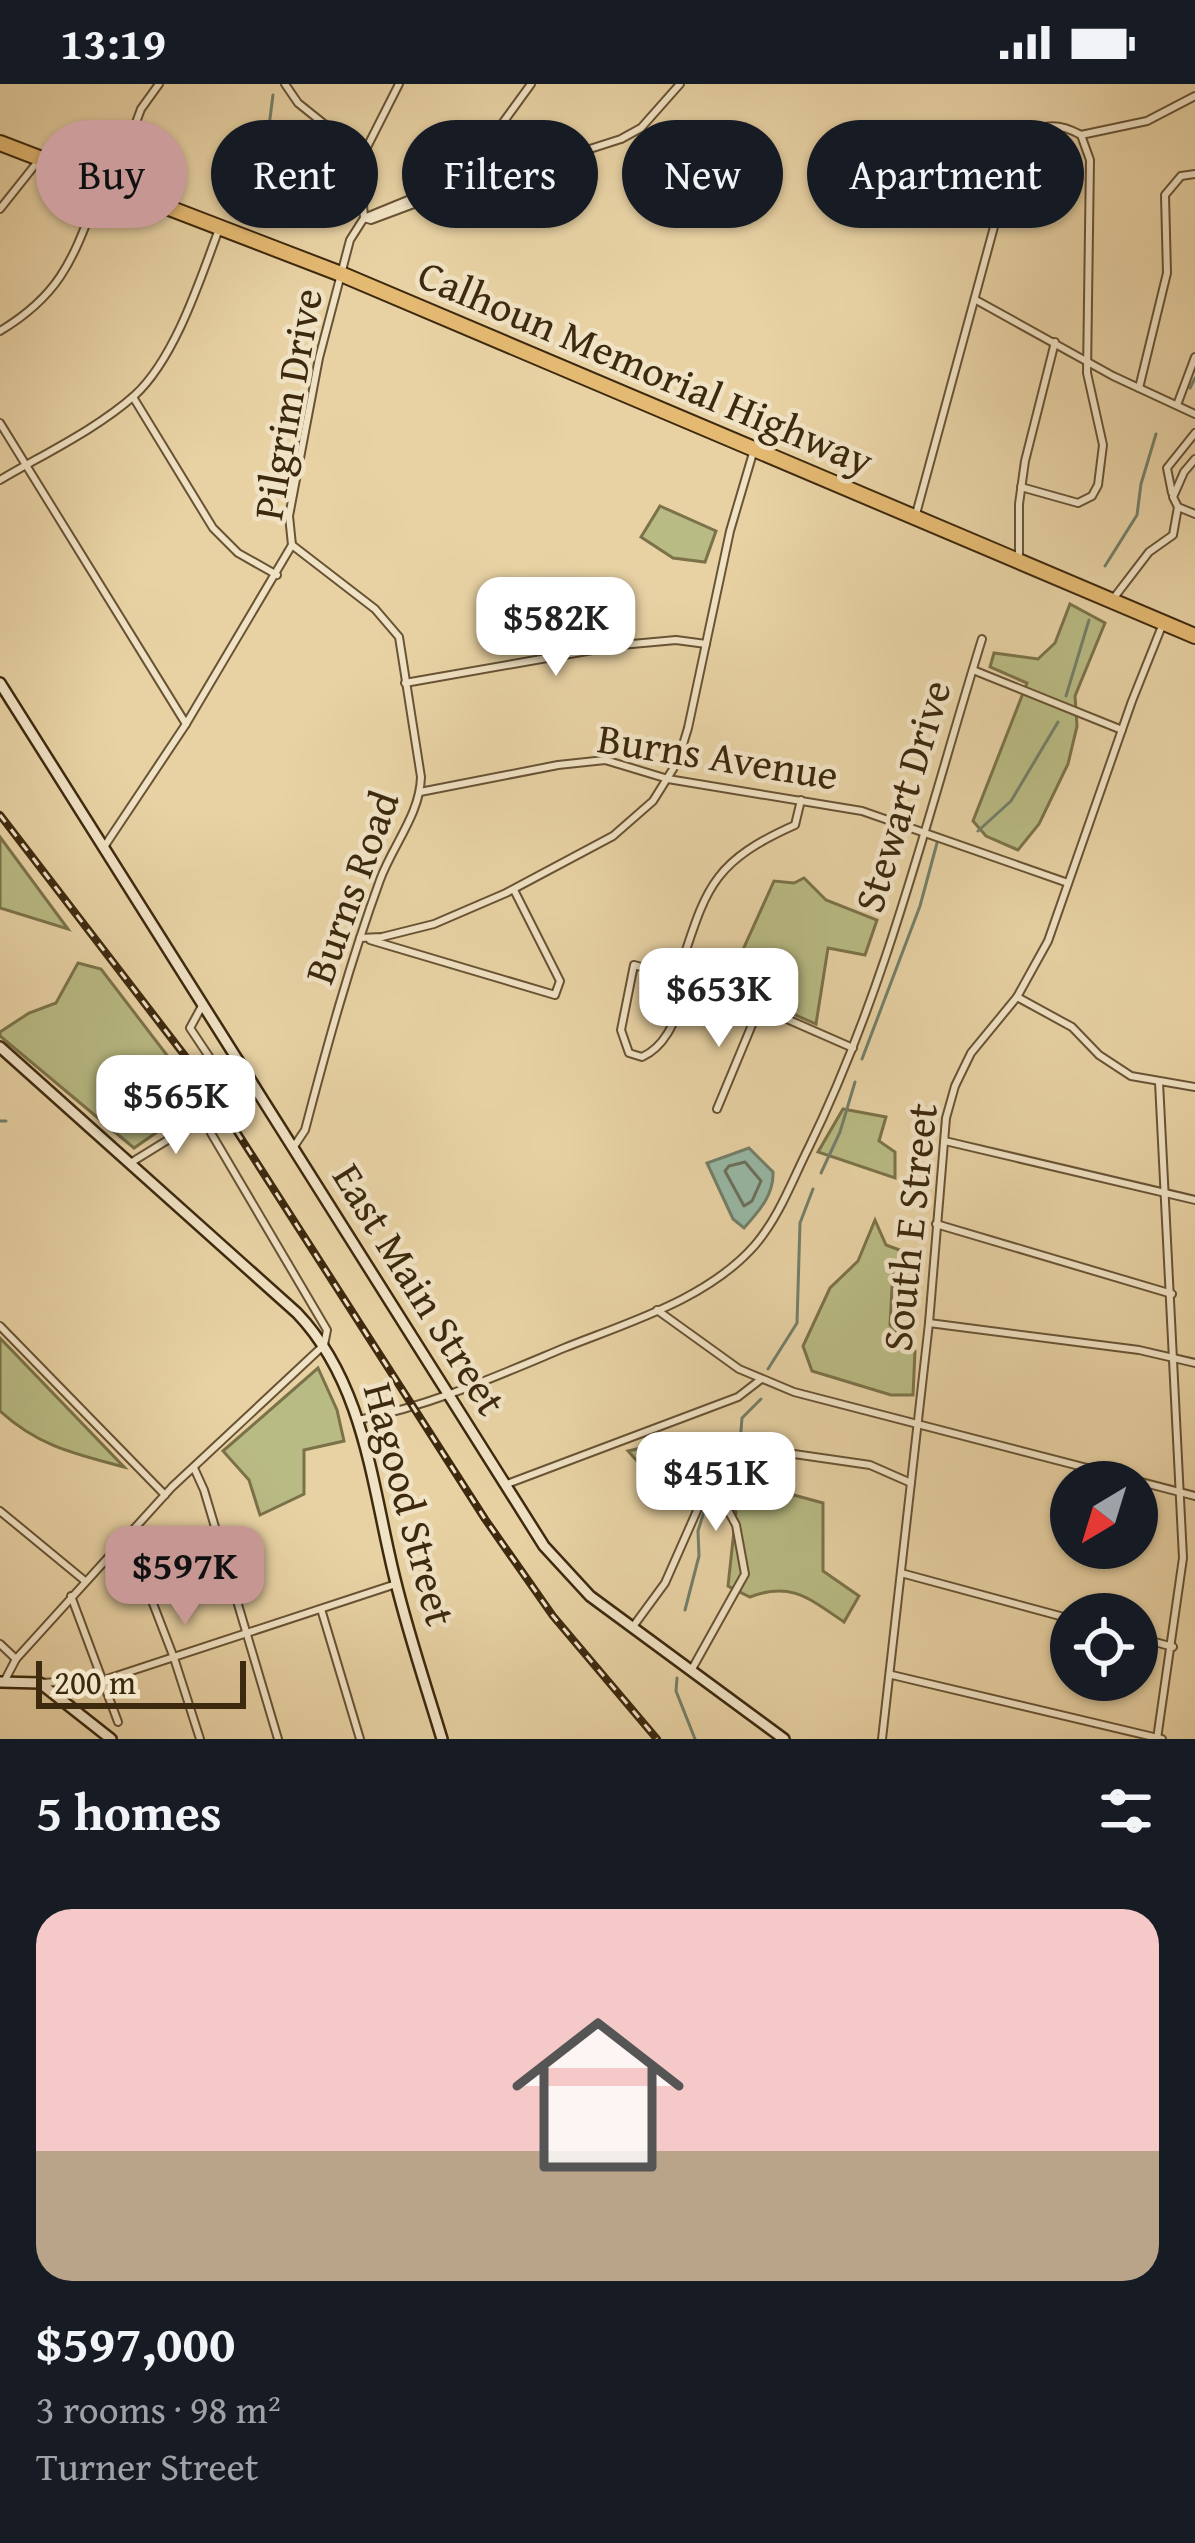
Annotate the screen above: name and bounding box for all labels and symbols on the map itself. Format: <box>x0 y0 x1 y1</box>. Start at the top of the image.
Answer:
street label: Calhoun Memorial Highway <box>409 243 883 490</box>
street label: Pilgrim Drive <box>236 283 337 524</box>
pin: $582K <box>472 577 640 679</box>
street label: Stewart Drive <box>837 672 966 919</box>
street label: Burns Avenue <box>594 706 843 805</box>
street label: Burns Road <box>287 781 414 992</box>
pin: $653K <box>635 948 803 1050</box>
pin: $565K <box>92 1055 260 1157</box>
street label: South E Street <box>865 1100 952 1354</box>
street label: East Main Street <box>319 1151 522 1427</box>
street label: Hagood Street <box>349 1376 472 1632</box>
pin: $451K <box>632 1432 800 1534</box>
north arrow <box>1050 1461 1158 1569</box>
pin: $597K <box>101 1526 269 1628</box>
scale bar <box>36 1655 246 1708</box>

